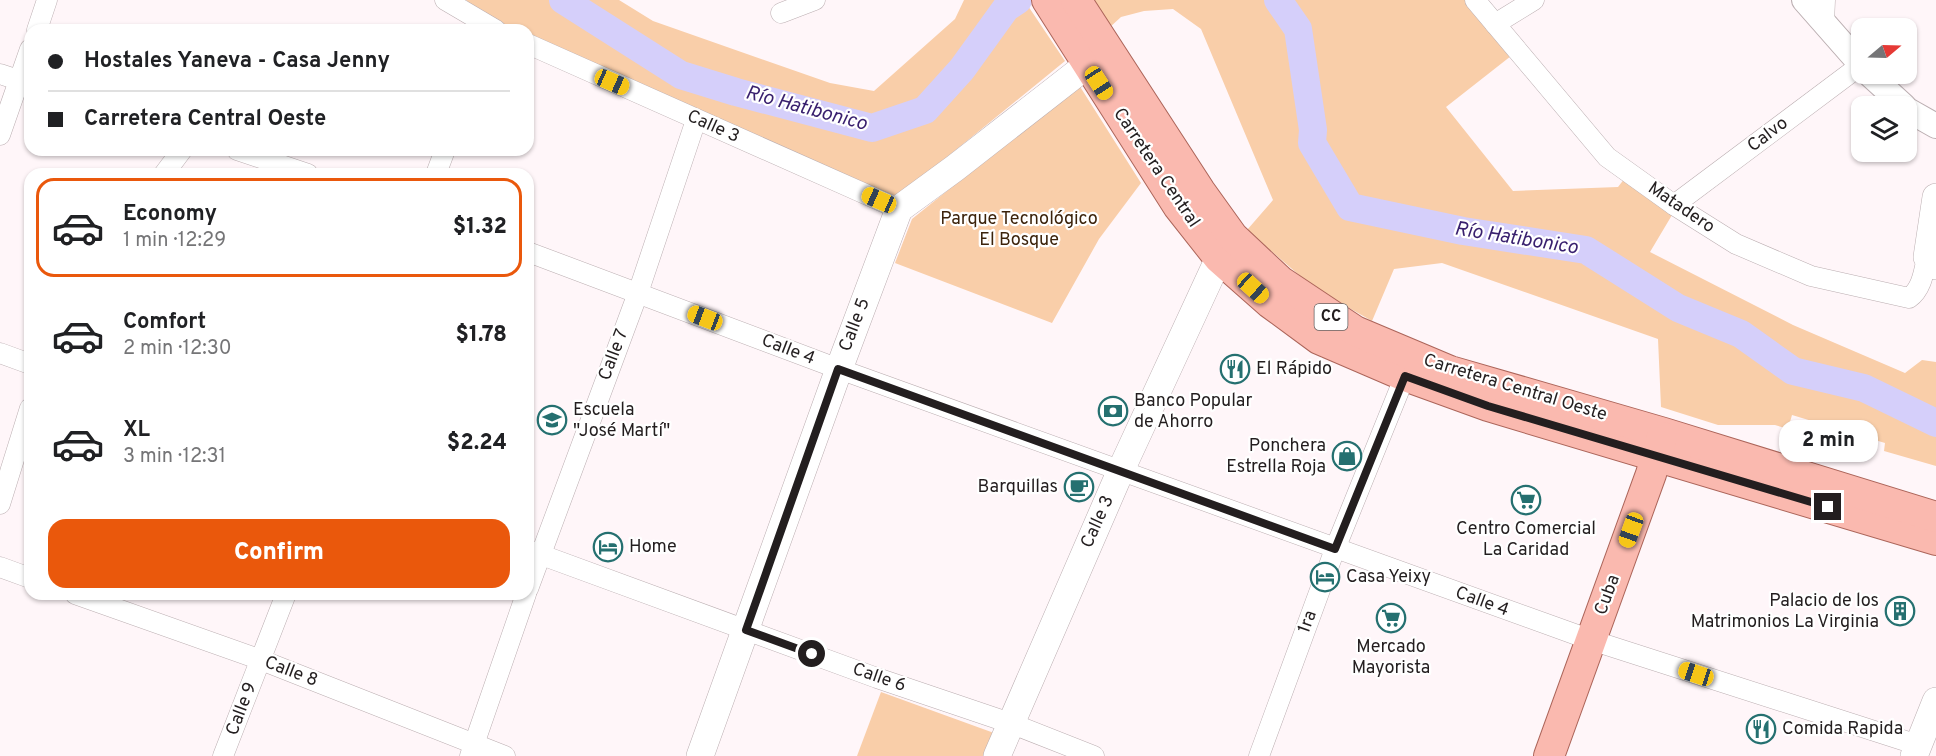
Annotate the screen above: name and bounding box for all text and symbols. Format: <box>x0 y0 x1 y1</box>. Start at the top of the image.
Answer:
north arrow <box>1851 18 1917 84</box>
map controls <box>1851 18 1917 162</box>
text: Hostales Yaneva - Casa Jenny <box>84 48 390 75</box>
car <box>1082 63 1116 103</box>
car <box>592 66 632 98</box>
water label: Río Hatibonico <box>742 80 870 138</box>
button: layers <box>1851 96 1917 162</box>
street label: Carretera Central <box>1107 104 1205 232</box>
street label: Calle 3 <box>683 105 743 149</box>
text: Carretera Central Oeste <box>84 106 326 133</box>
street label: Calvo <box>1743 112 1793 158</box>
street label: Matadero <box>1643 177 1719 239</box>
car <box>859 184 899 216</box>
icon: car <box>51 201 105 255</box>
text: Economy <box>123 201 217 228</box>
park label: Parque Tecnológico El Bosque <box>940 208 1098 252</box>
text: $1.32 <box>453 214 507 241</box>
water label: Río Hatibonico <box>1452 216 1580 262</box>
text: 1 min · 12:29 <box>123 228 226 254</box>
car <box>1234 269 1272 307</box>
street label: Calle 5 <box>834 295 876 355</box>
car <box>685 303 725 333</box>
road number: CC <box>1314 304 1348 330</box>
icon: car <box>51 309 105 363</box>
text: Comfort <box>123 309 206 336</box>
text: $1.78 <box>455 322 507 349</box>
street label: Calle 7 <box>594 326 634 384</box>
street label: Calle 4 <box>758 329 818 371</box>
text: 2 min · 12:30 <box>123 336 232 362</box>
street label: Carretera Central Oeste <box>1420 349 1610 427</box>
restaurant icon: El Rápido <box>1219 353 1251 385</box>
place label: El Rápido <box>1256 358 1332 381</box>
place label: Banco Popular de Ahorro <box>1134 390 1253 434</box>
bank icon: Banco Popular de Ahorro <box>1097 395 1129 427</box>
place label: Escuela "José Martí" <box>573 399 670 443</box>
school or university icon: Escuela "José Martí" <box>536 404 568 436</box>
icon: car <box>51 417 105 471</box>
text: XL <box>123 417 150 444</box>
callout: 2 min <box>1778 420 1878 462</box>
text: 2 min <box>1802 428 1855 454</box>
text: $2.24 <box>447 430 507 457</box>
place label: Ponchera Estrella Roja <box>1226 435 1326 479</box>
shop icon: Ponchera Estrella Roja <box>1331 440 1363 472</box>
text: 3 min · 12:31 <box>123 444 226 470</box>
cafe icon: Barquillas <box>1063 471 1095 503</box>
place label: Barquillas <box>978 476 1058 499</box>
supermarket icon: Centro Comercial La Caridad <box>1510 484 1542 516</box>
street label: Calle 3 <box>1076 492 1120 552</box>
route end <box>1814 493 1841 520</box>
car <box>1616 510 1646 550</box>
place label: Centro Comercial La Caridad <box>1456 518 1596 562</box>
button: Confirm <box>48 519 510 588</box>
hotel icon: Home <box>592 531 624 563</box>
place label: Home <box>629 536 677 559</box>
hotel icon: Casa Yeixy <box>1309 561 1341 593</box>
place label: Casa Yeixy <box>1346 566 1431 589</box>
street label: Cuba <box>1590 572 1626 618</box>
street label: Calle 4 <box>1452 582 1512 622</box>
place label: Palacio de los Matrimonios La Virginia <box>1691 590 1879 634</box>
building icon: Palacio de los Matrimonios La Virginia <box>1884 595 1916 627</box>
supermarket icon: Mercado Mayorista <box>1375 602 1407 634</box>
street label: 1ra <box>1293 607 1323 637</box>
place label: Mercado Mayorista <box>1352 636 1430 680</box>
route start <box>798 640 825 667</box>
street label: Calle 8 <box>261 651 321 693</box>
street label: Calle 6 <box>849 658 909 698</box>
car <box>1676 660 1716 688</box>
street label: Calle 9 <box>221 679 263 739</box>
restaurant icon: Comida Rapida <box>1745 713 1777 745</box>
place label: Comida Rapida <box>1782 718 1903 741</box>

